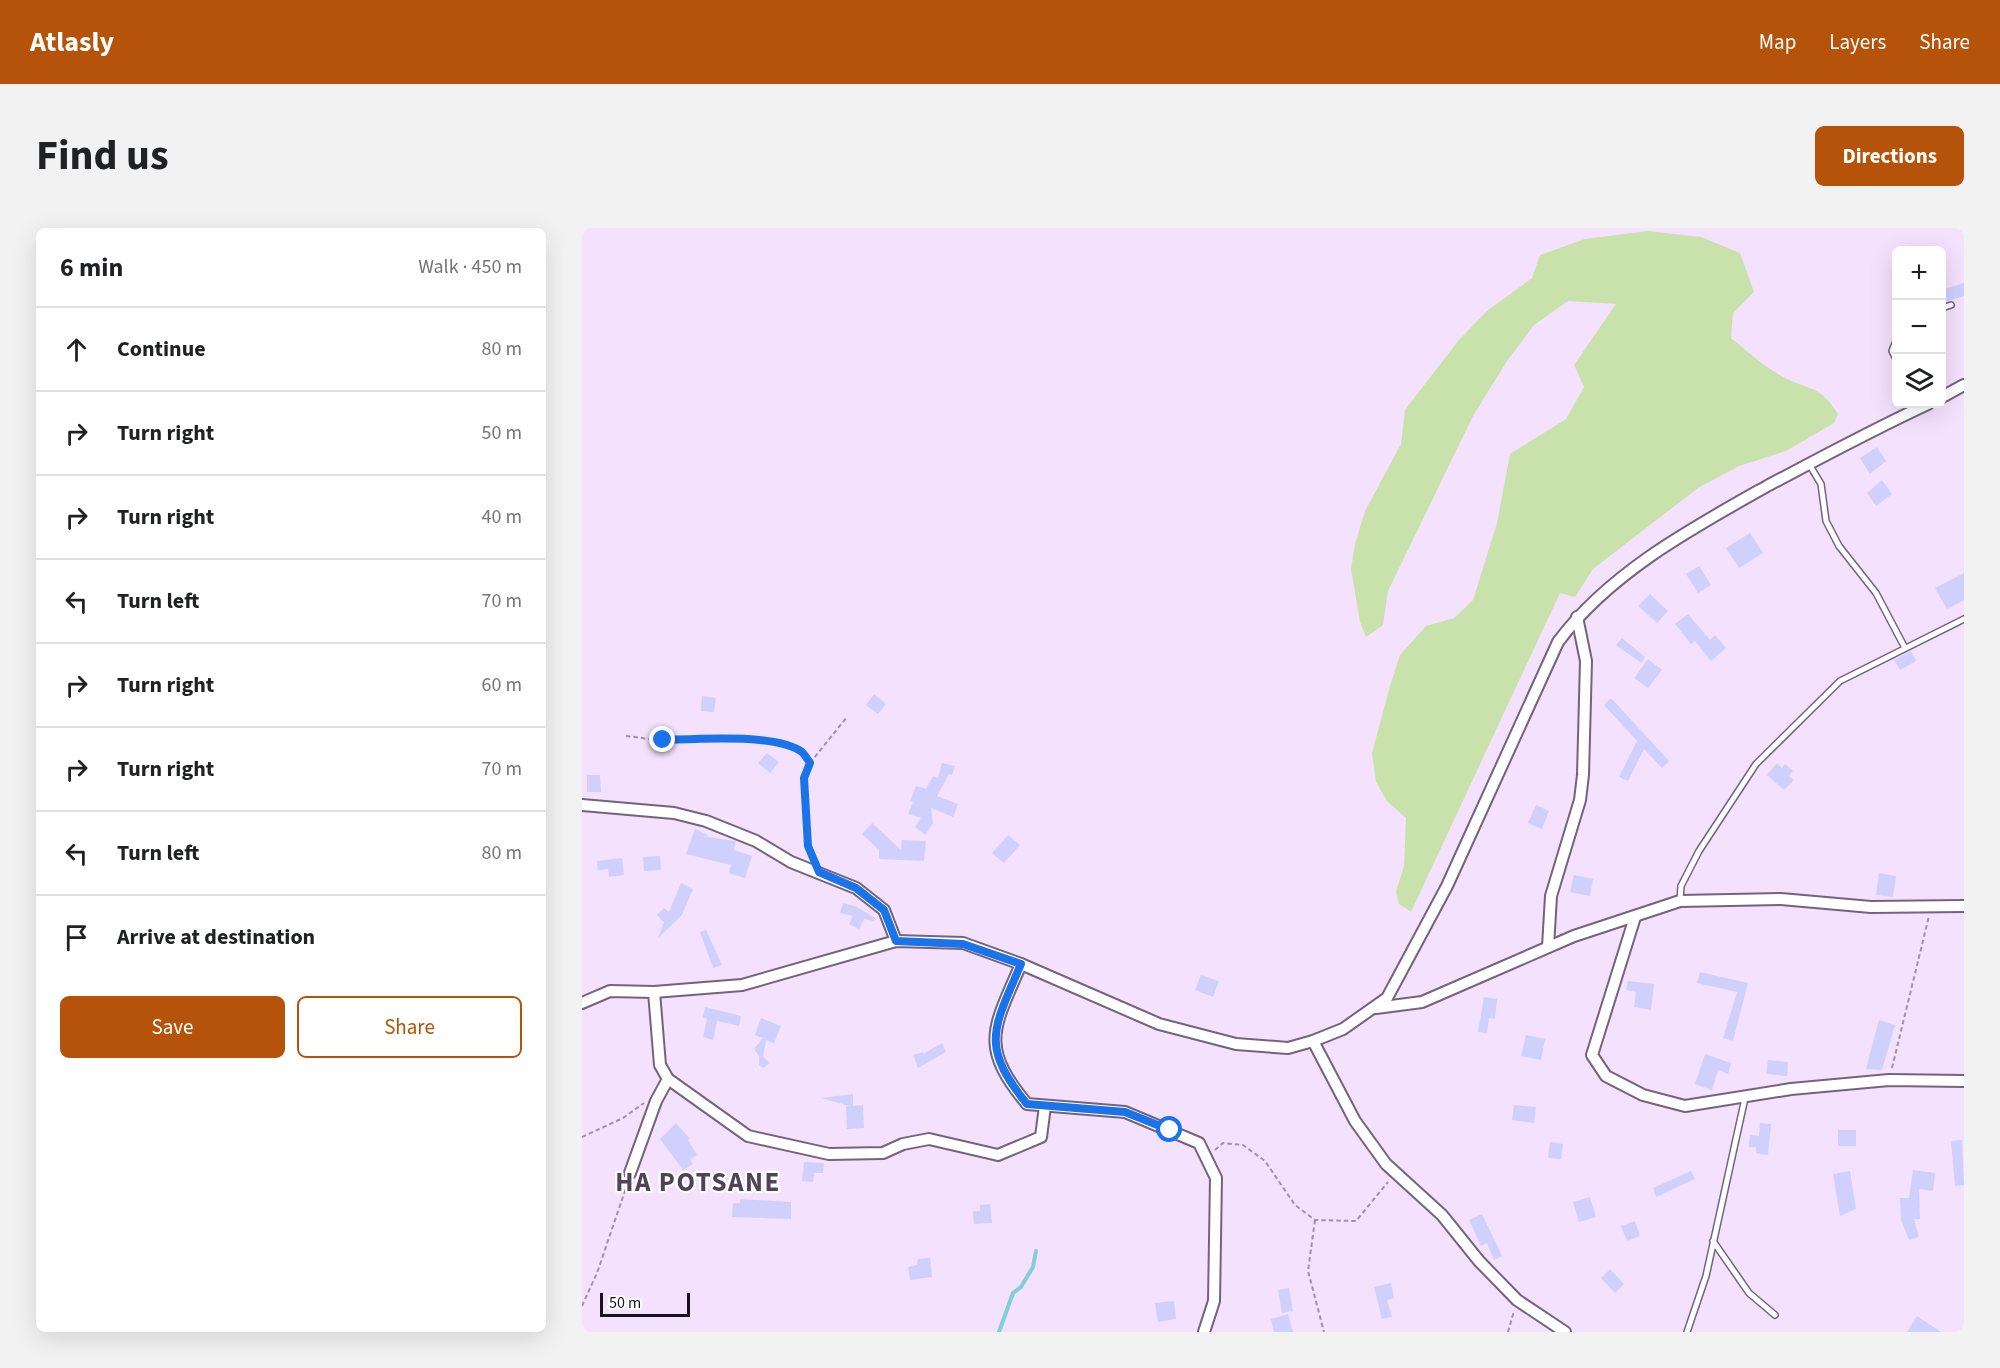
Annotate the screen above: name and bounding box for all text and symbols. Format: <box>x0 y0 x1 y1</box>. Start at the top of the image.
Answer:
text: Atlasly <box>30 22 114 62</box>
text: Map <box>1759 27 1796 57</box>
text: Layers <box>1829 27 1886 57</box>
text: Share <box>1919 27 1970 57</box>
text: Find us <box>36 126 169 186</box>
button: Directions <box>1815 126 1964 186</box>
map controls <box>1892 246 1946 408</box>
button: + <box>1892 246 1946 300</box>
text: 6 min <box>60 249 123 286</box>
text: Walk · 450 m <box>418 253 522 281</box>
button: − <box>1892 300 1946 354</box>
icon: ahead <box>60 333 93 366</box>
text: Continue <box>117 333 206 365</box>
text: 80 m <box>482 335 522 363</box>
button: layers <box>1892 354 1946 408</box>
icon: right <box>60 417 93 450</box>
text: Turn right <box>117 417 214 449</box>
text: 50 m <box>482 419 522 447</box>
icon: right <box>60 501 93 534</box>
text: Turn right <box>117 501 214 533</box>
text: 40 m <box>482 503 522 531</box>
icon: left <box>60 585 93 618</box>
text: Turn left <box>117 585 199 617</box>
text: 70 m <box>482 587 522 615</box>
icon: right <box>60 669 93 702</box>
text: Turn right <box>117 669 214 701</box>
text: 60 m <box>482 671 522 699</box>
route end <box>649 726 675 752</box>
icon: right <box>60 753 93 786</box>
text: Turn right <box>117 753 214 785</box>
text: 70 m <box>482 755 522 783</box>
icon: left <box>60 837 93 870</box>
text: Turn left <box>117 837 199 869</box>
text: 80 m <box>482 839 522 867</box>
icon: arrive <box>60 921 93 954</box>
text: Arrive at destination <box>117 921 315 953</box>
button: Save <box>60 996 285 1058</box>
button: Share <box>297 996 522 1058</box>
route start <box>1156 1116 1182 1142</box>
district label: HA POTSANE <box>615 1163 781 1202</box>
scale bar <box>600 1290 690 1318</box>
text: 50 m <box>609 1292 641 1314</box>

